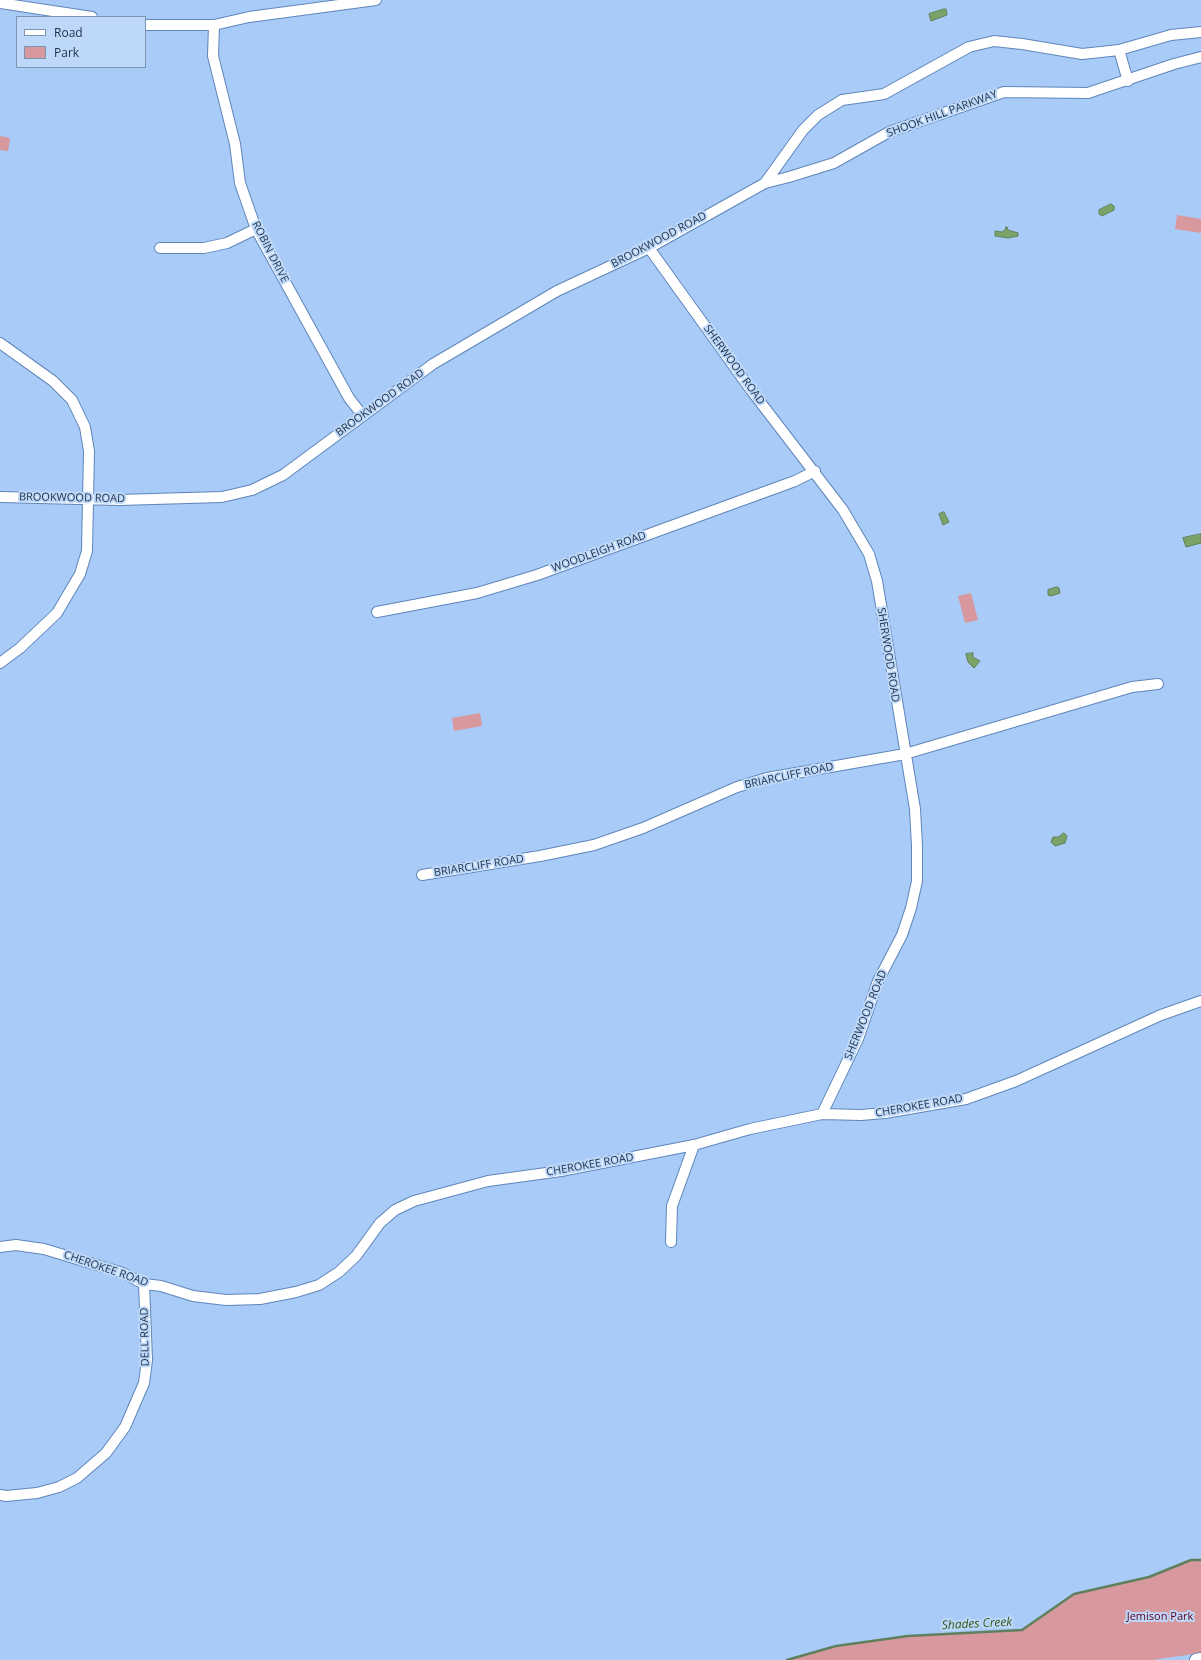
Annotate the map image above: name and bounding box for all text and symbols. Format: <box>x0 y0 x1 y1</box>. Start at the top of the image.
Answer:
legend <box>16 16 146 68</box>
text: Road <box>54 24 83 41</box>
text: Park <box>54 44 79 61</box>
street label: SHOOK HILL PARKWAY <box>885 88 999 140</box>
street label: BROOKWOOD ROAD <box>609 209 709 271</box>
street label: ROBIN DRIVE <box>249 219 291 285</box>
street label: SHERWOOD ROAD <box>701 323 767 407</box>
street label: BROOKWOOD ROAD <box>333 366 427 440</box>
street label: BROOKWOOD ROAD <box>19 490 125 506</box>
street label: WOODLEIGH ROAD <box>550 529 648 575</box>
street label: SHERWOOD ROAD <box>874 607 902 703</box>
street label: BRIARCLIFF ROAD <box>743 760 835 792</box>
street label: BRIARCLIFF ROAD <box>433 852 525 880</box>
street label: SHERWOOD ROAD <box>842 968 890 1062</box>
street label: CHEROKEE ROAD <box>874 1092 964 1120</box>
street label: CHEROKEE ROAD <box>545 1151 635 1179</box>
street label: CHEROKEE ROAD <box>62 1248 150 1290</box>
street label: DELL ROAD <box>138 1308 152 1366</box>
park label: Jemison Park <box>1127 1610 1193 1624</box>
water label: Shades Creek <box>941 1615 1013 1633</box>

